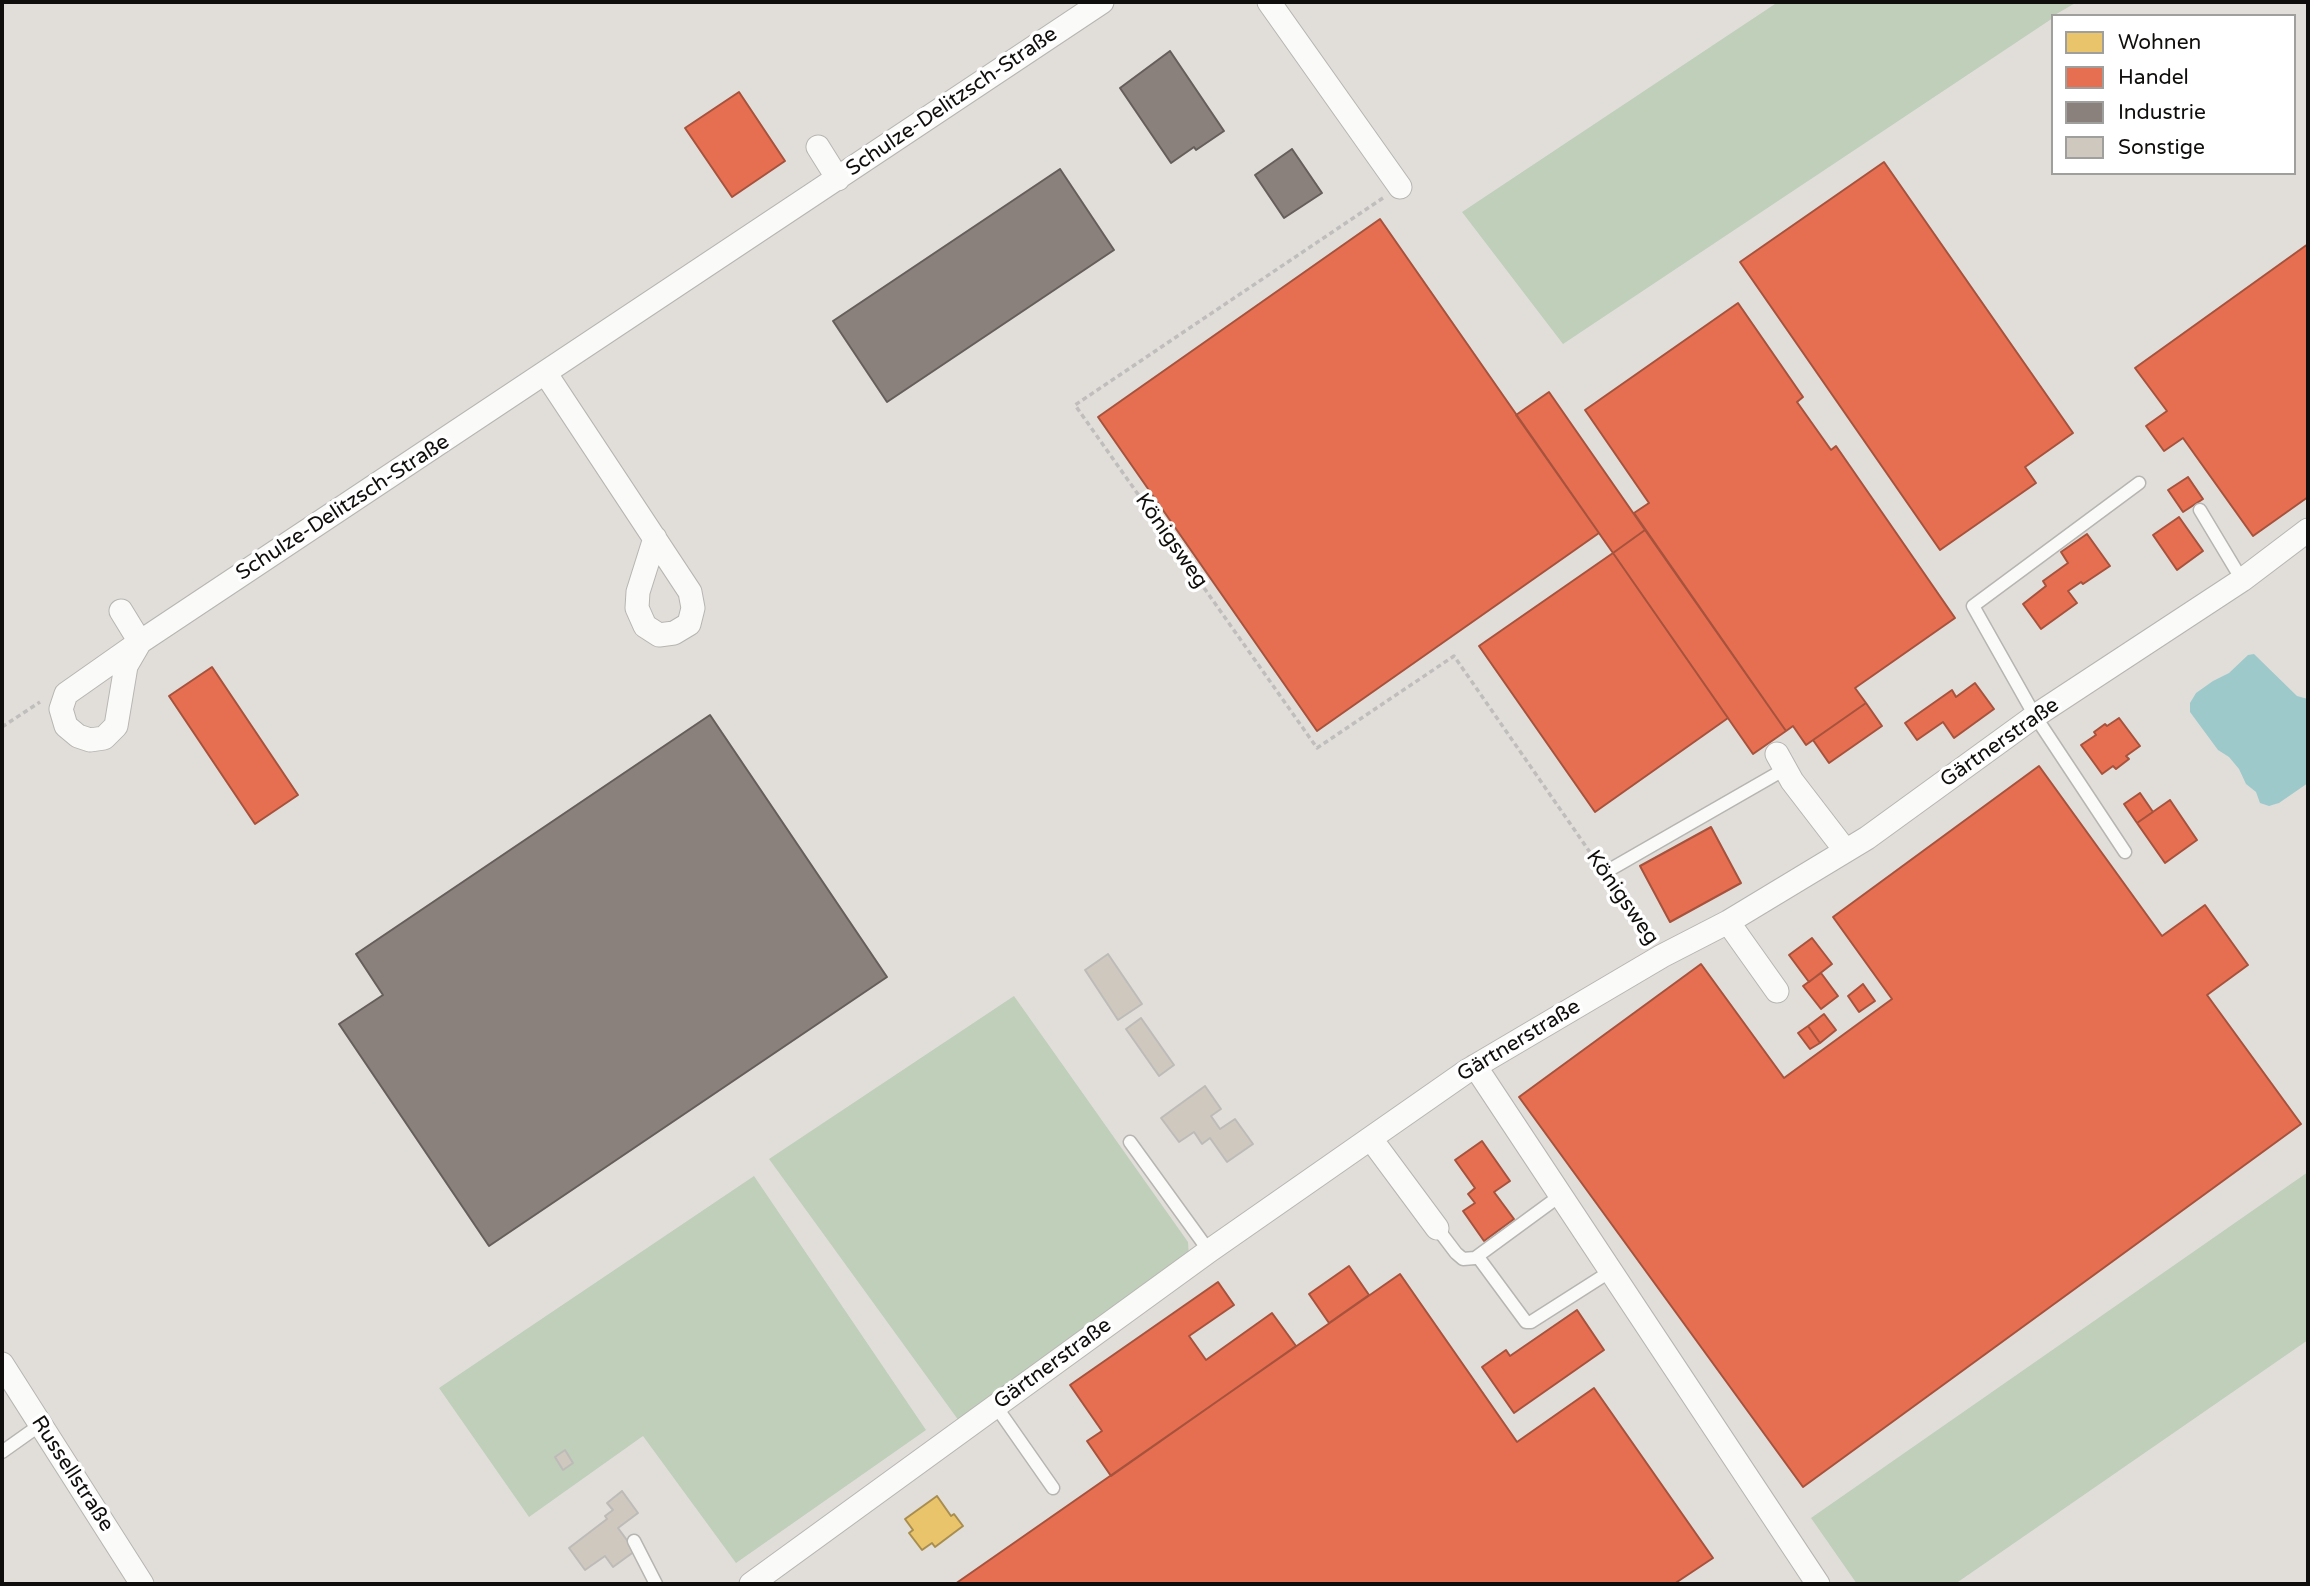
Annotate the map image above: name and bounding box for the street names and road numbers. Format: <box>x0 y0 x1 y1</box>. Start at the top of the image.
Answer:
street label: Schulze-Delitzsch-Straße <box>842 22 1062 182</box>
street label: Schulze-Delitzsch-Straße <box>232 430 454 586</box>
street label: Königsweg <box>1129 489 1213 593</box>
street label: Gärtnerstraße <box>1936 693 2064 793</box>
street label: Königsweg <box>1580 846 1664 950</box>
street label: Gärtnerstraße <box>1453 994 1585 1088</box>
street label: Gärtnerstraße <box>989 1313 1117 1415</box>
street label: Russellstraße <box>25 1411 119 1537</box>

